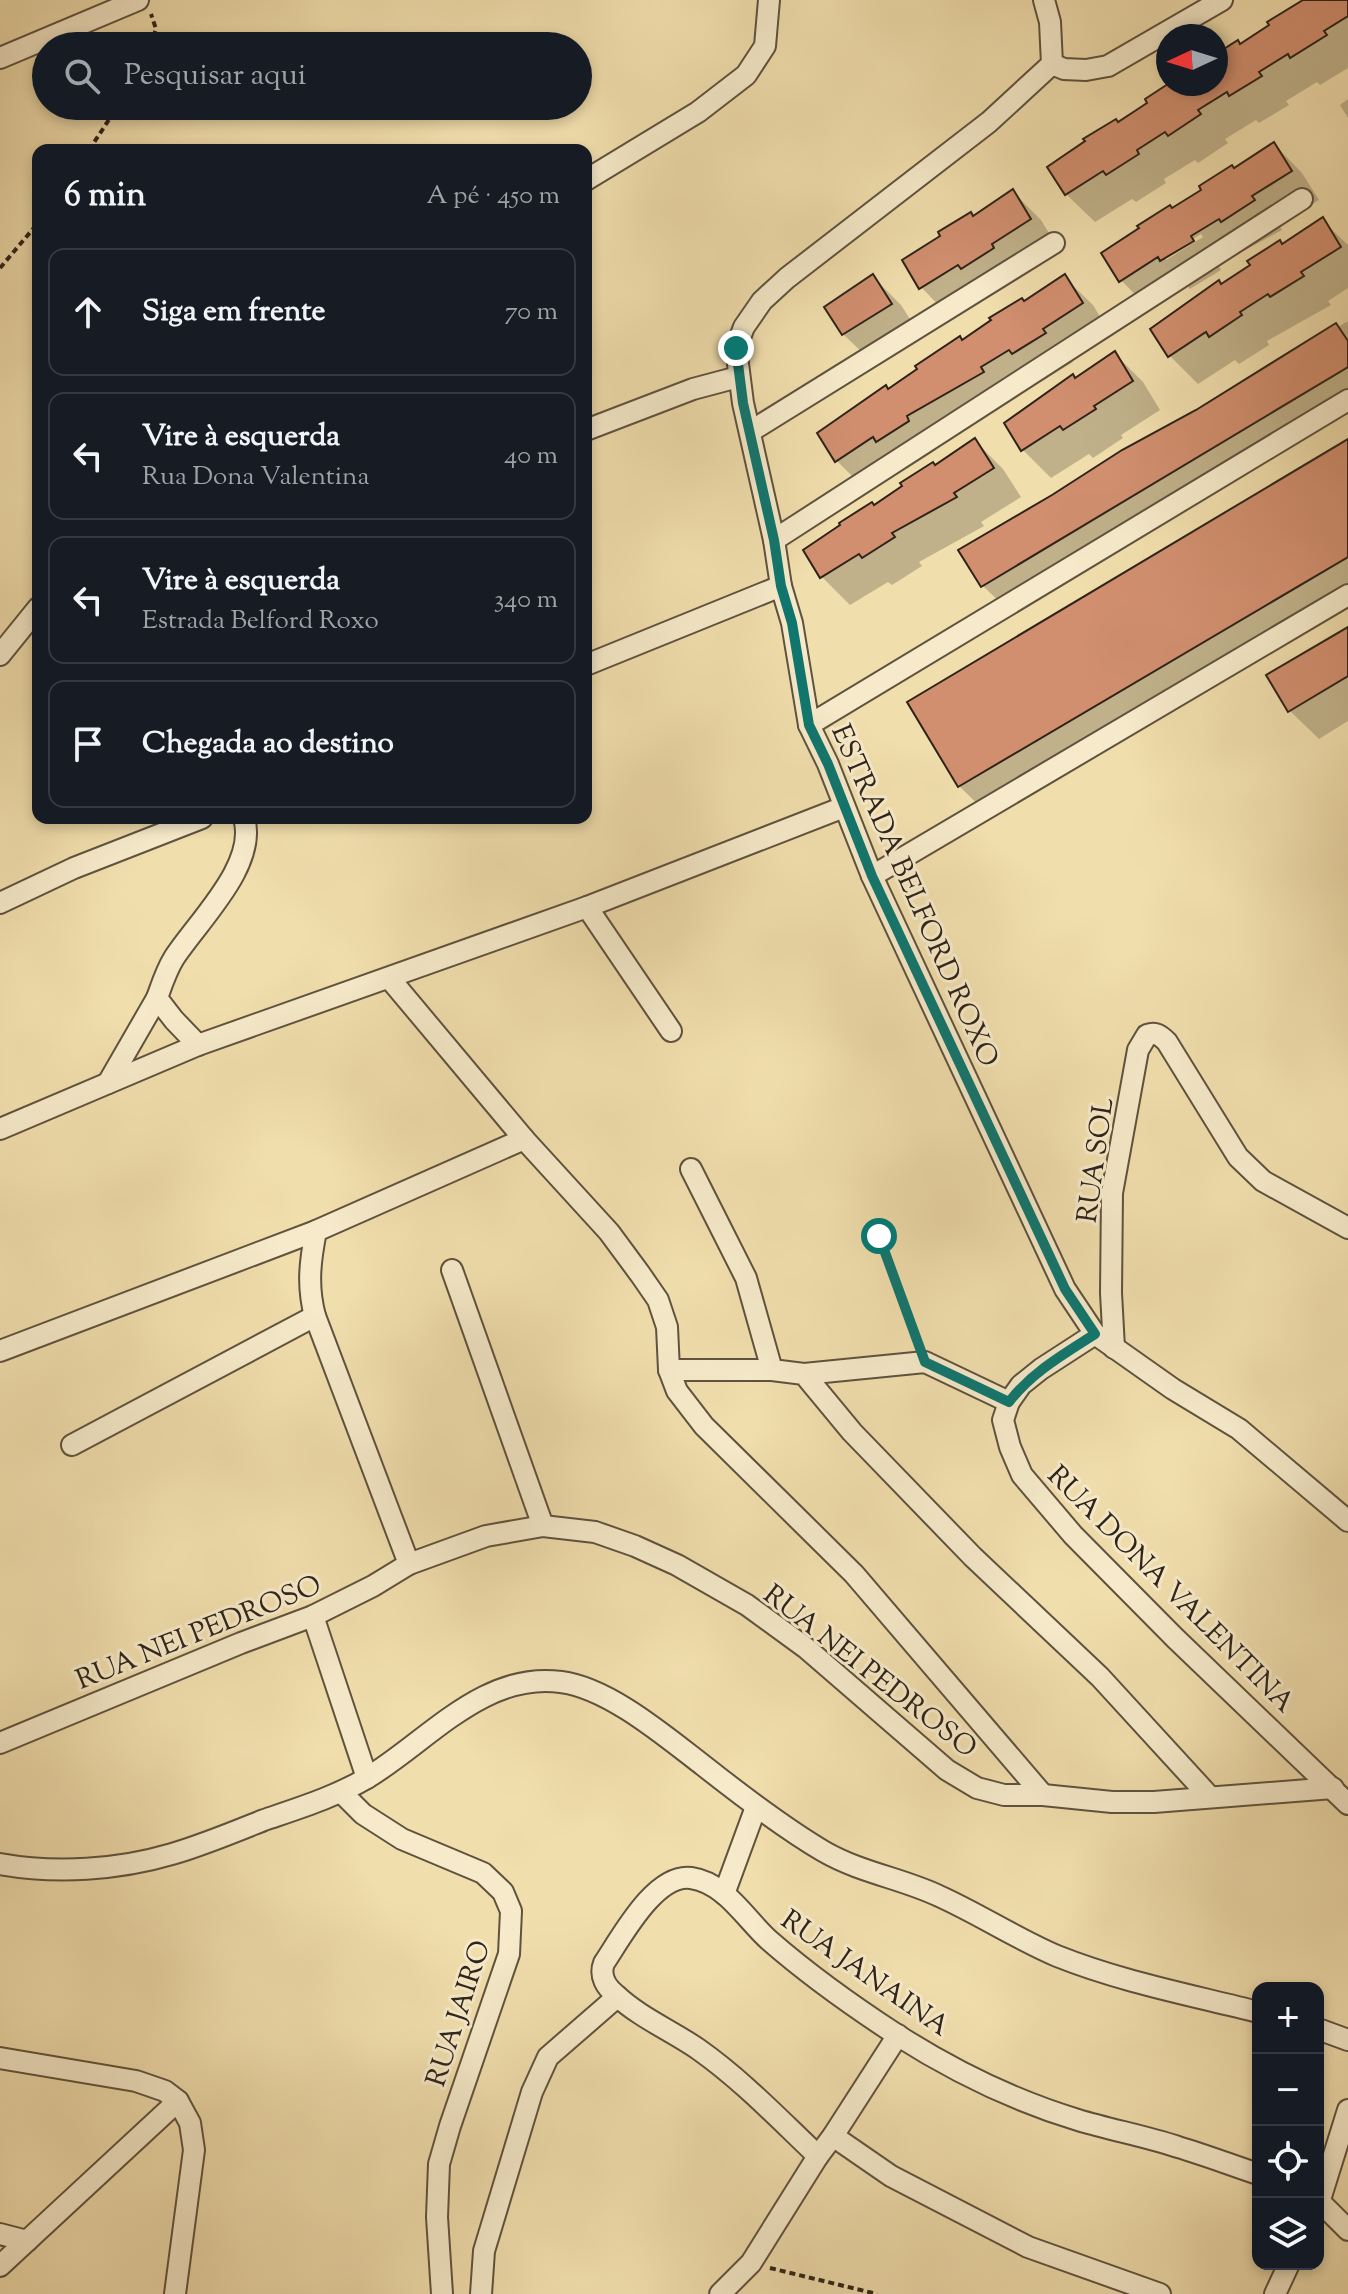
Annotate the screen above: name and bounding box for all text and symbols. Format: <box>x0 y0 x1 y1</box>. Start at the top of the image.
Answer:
north arrow <box>1156 24 1228 96</box>
search box <box>32 32 592 120</box>
icon: search <box>60 54 104 98</box>
text: Pesquisar aqui <box>124 55 306 98</box>
text: 6 min <box>64 172 146 221</box>
text: A pé · 450 m <box>426 178 560 215</box>
icon: ahead <box>66 290 110 334</box>
text: Siga em frente <box>142 291 326 334</box>
text: 70 m <box>505 294 558 331</box>
route end <box>718 330 754 366</box>
text: Vire à esquerda <box>142 416 340 459</box>
icon: left <box>66 434 110 478</box>
text: 40 m <box>504 438 558 475</box>
text: Rua Dona Valentina <box>142 459 369 496</box>
text: Vire à esquerda <box>142 560 340 603</box>
icon: left <box>66 578 110 622</box>
text: 340 m <box>494 582 558 619</box>
text: Estrada Belford Roxo <box>142 603 379 640</box>
street label: ESTRADA BELFORD ROXO <box>820 719 1007 1074</box>
icon: arrive <box>66 722 110 766</box>
text: Chegada ao destino <box>142 723 394 766</box>
street label: RUA SOL <box>1068 1095 1126 1225</box>
route start <box>861 1218 897 1254</box>
street label: RUA DONA VALENTINA <box>1037 1457 1303 1723</box>
street label: RUA NEI PEDROSO <box>70 1566 328 1701</box>
street label: RUA NEI PEDROSO <box>754 1576 984 1769</box>
street label: RUA JANAINA <box>772 1901 957 2048</box>
street label: RUA JAIRO <box>417 1936 502 2092</box>
map controls <box>1252 1982 1324 2270</box>
button: + <box>1252 1982 1324 2054</box>
button: − <box>1252 2054 1324 2126</box>
button: locate <box>1252 2126 1324 2198</box>
button: layers <box>1252 2198 1324 2270</box>

